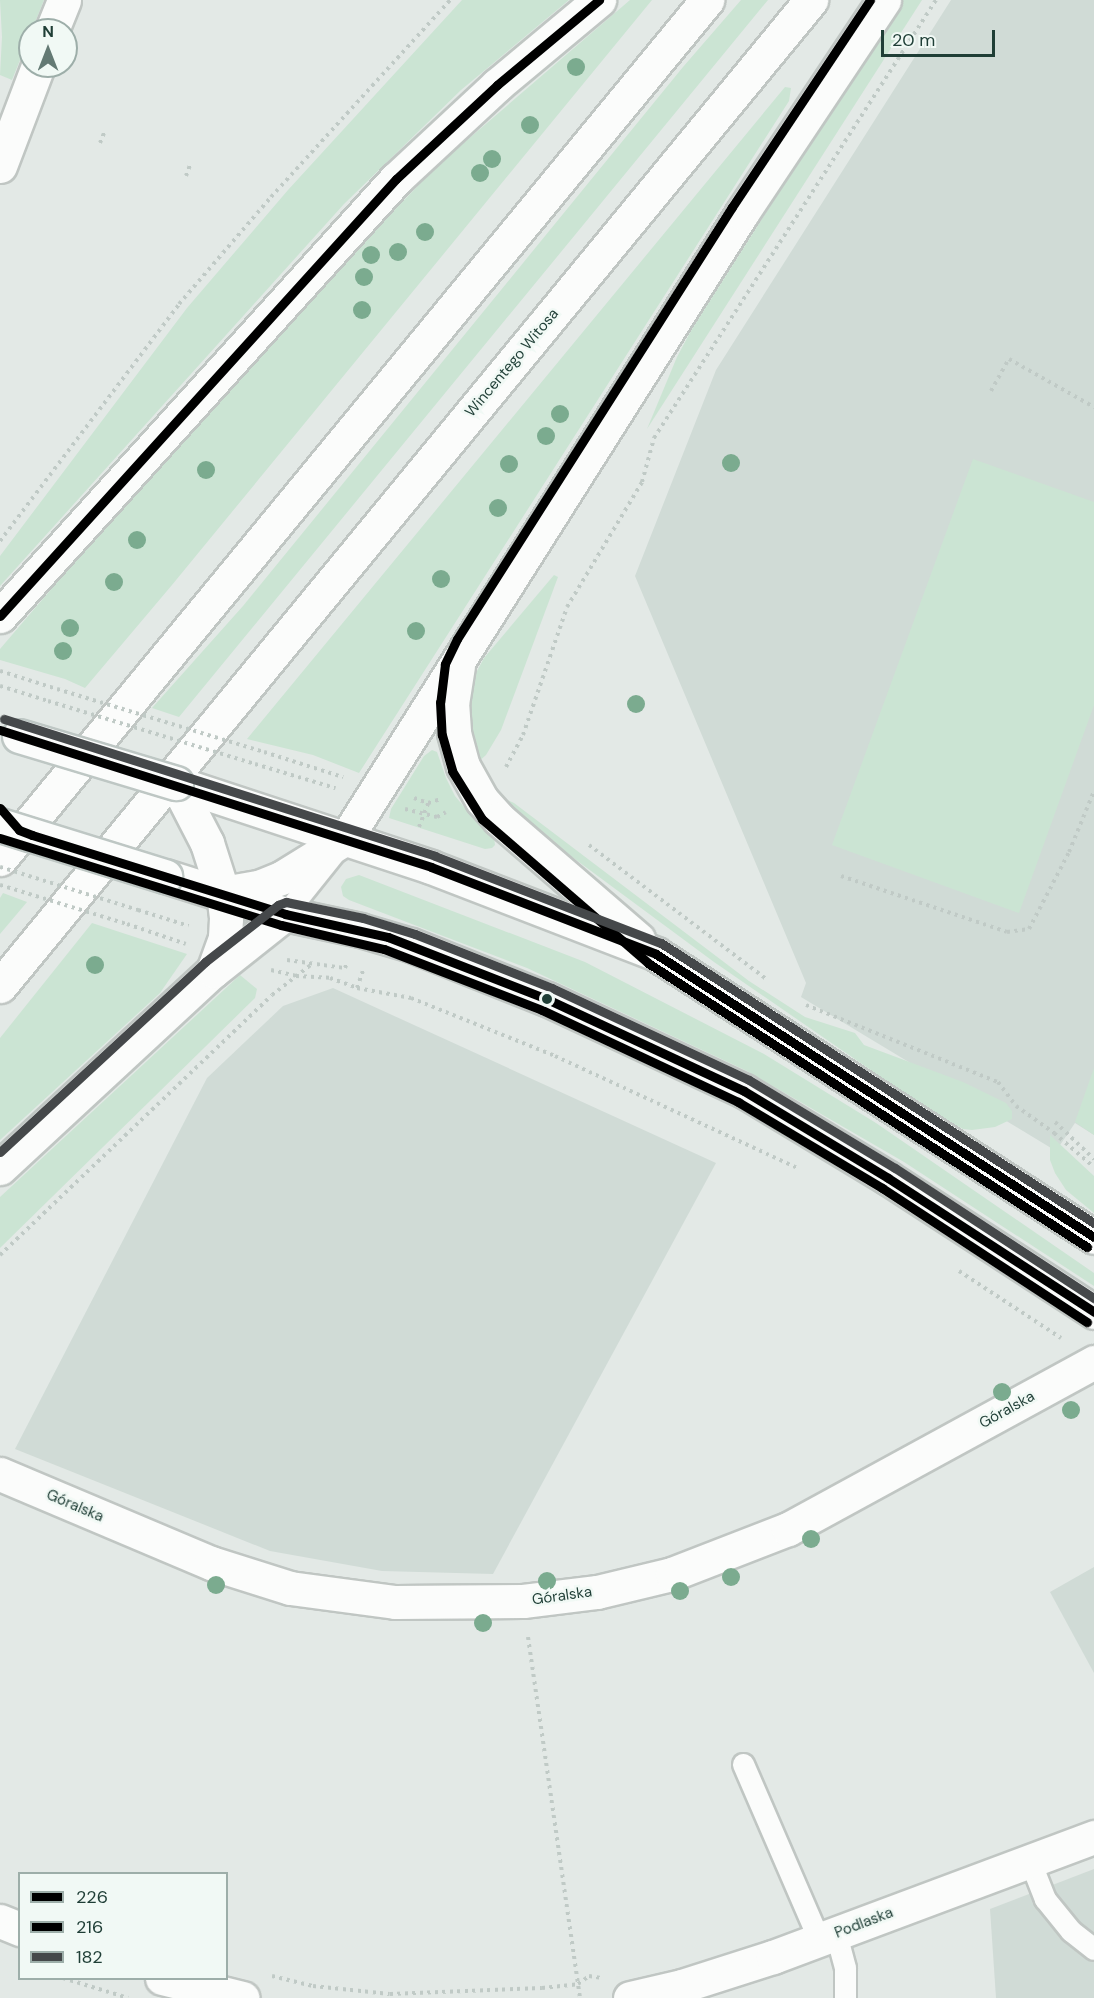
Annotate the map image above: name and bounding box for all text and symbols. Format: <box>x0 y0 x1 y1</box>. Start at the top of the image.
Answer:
north arrow <box>18 18 78 78</box>
scale bar <box>884 18 998 56</box>
text: N <box>42 21 54 42</box>
text: 20 m <box>892 28 935 52</box>
street label: Wincentego Witosa <box>461 305 563 421</box>
unlabelled marker <box>541 993 553 1005</box>
street label: Góralska <box>976 1387 1038 1433</box>
street label: Góralska <box>44 1486 106 1526</box>
street label: Góralska <box>531 1583 593 1609</box>
legend <box>18 1872 228 1980</box>
text: 226 <box>76 1885 108 1909</box>
street label: Podlaska <box>832 1904 896 1942</box>
text: 216 <box>76 1915 103 1939</box>
text: 182 <box>76 1945 103 1969</box>

